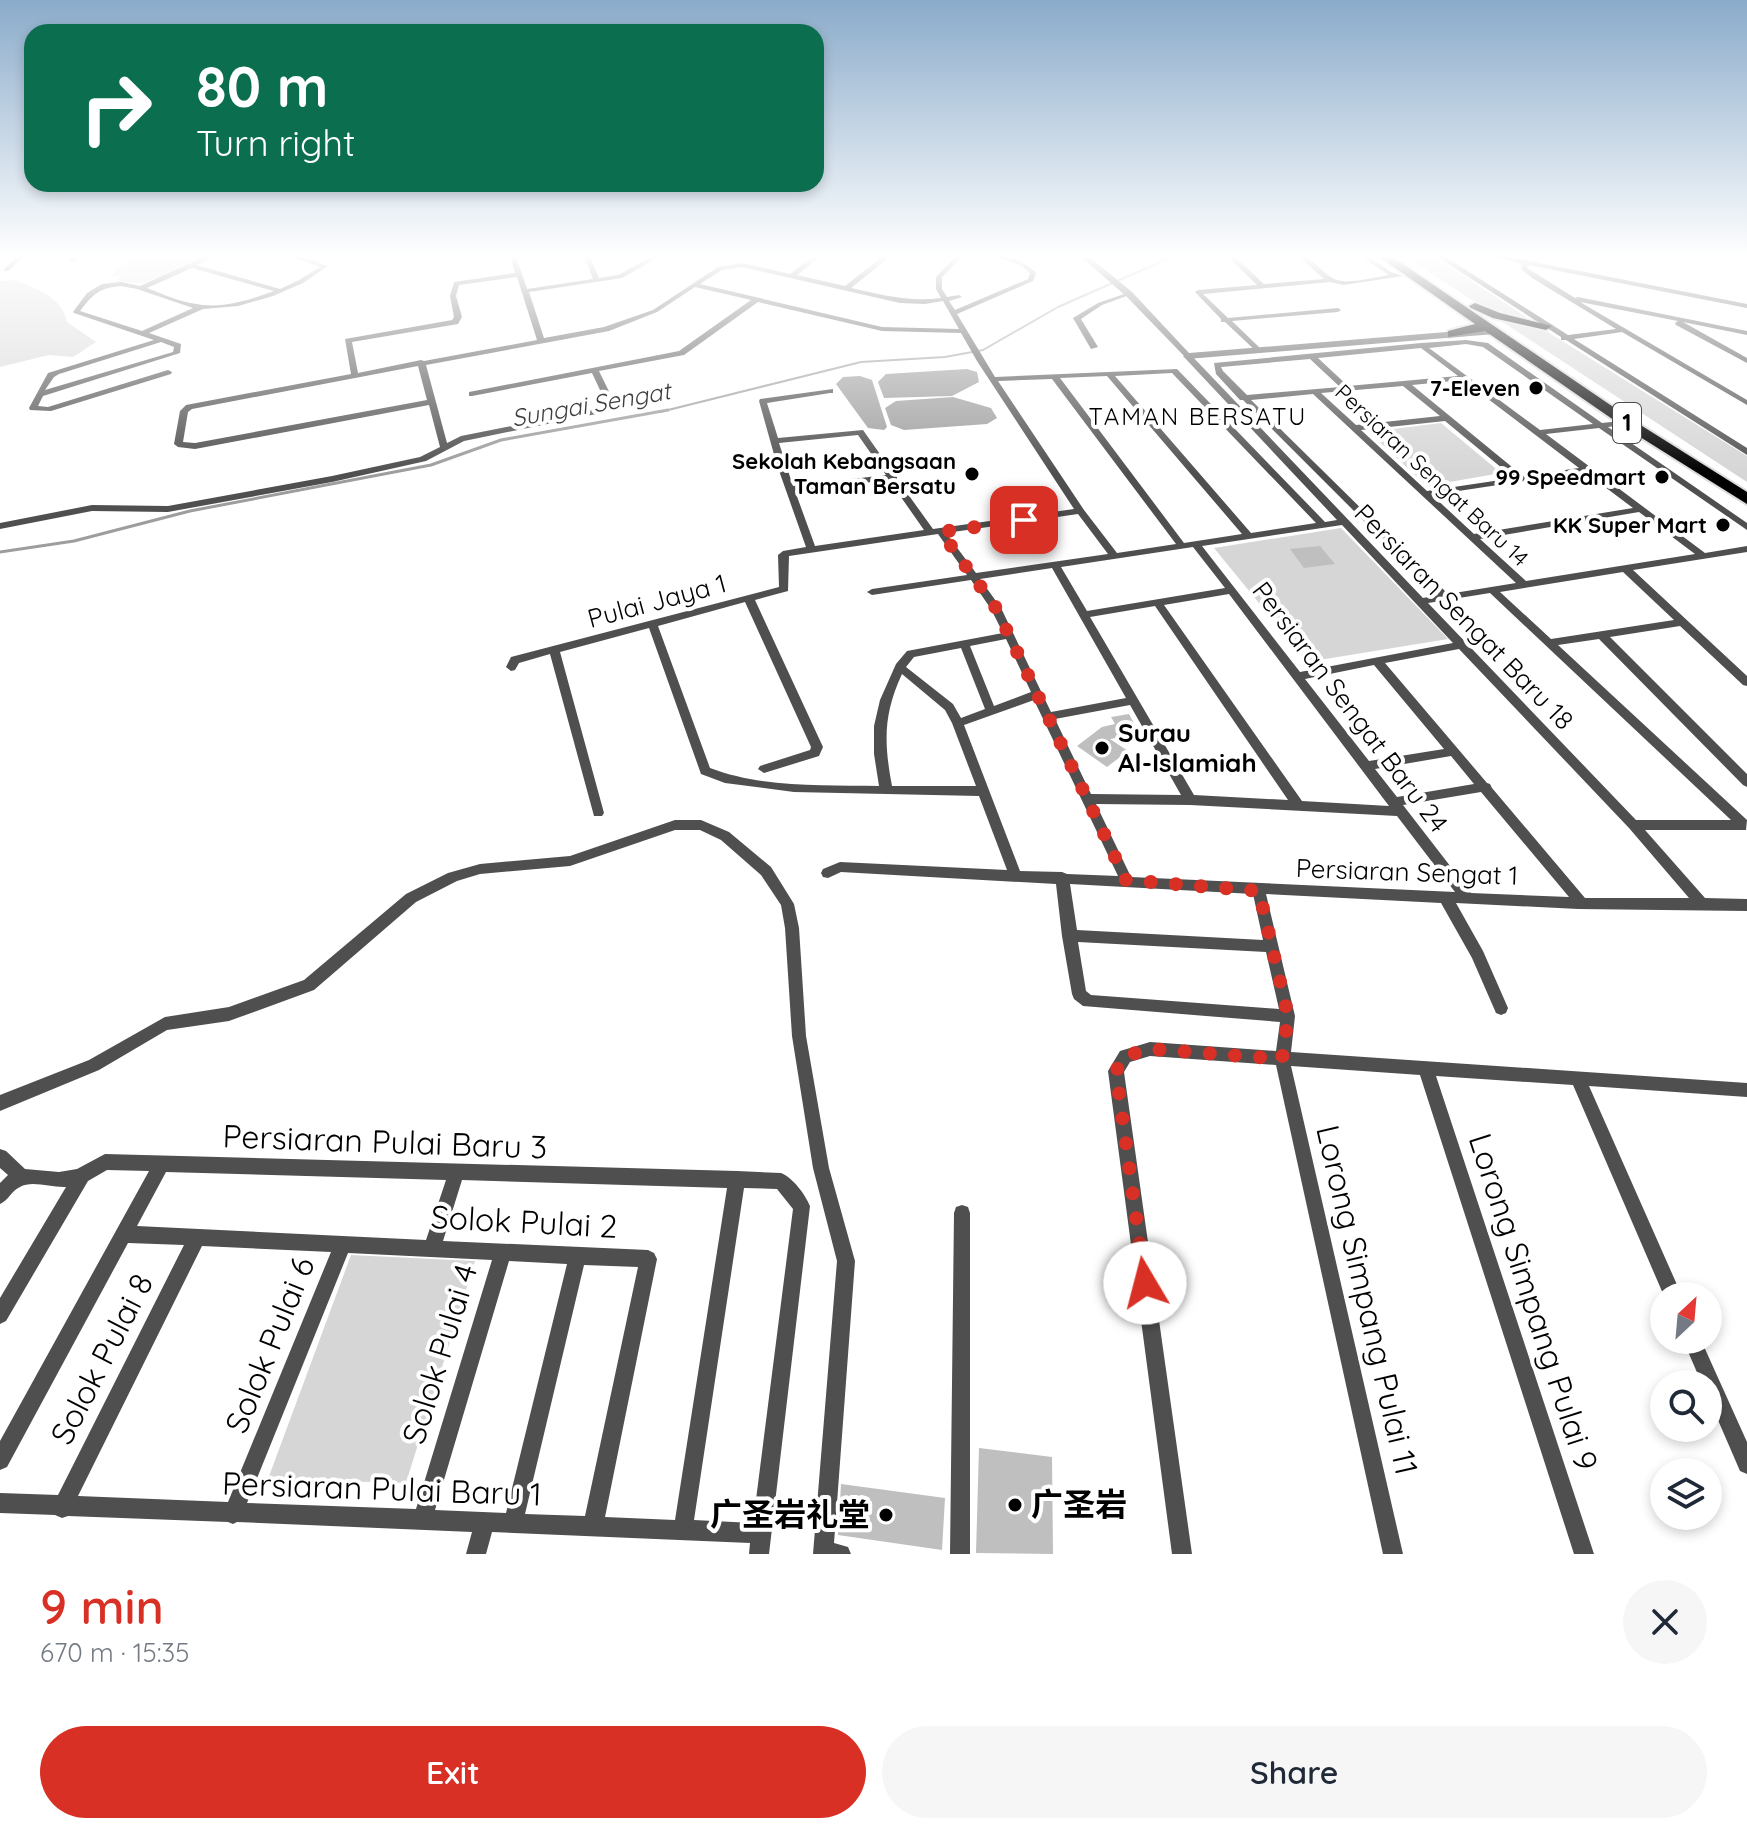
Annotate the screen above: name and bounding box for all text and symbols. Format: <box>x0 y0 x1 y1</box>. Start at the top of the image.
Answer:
text: 80 m <box>196 51 328 121</box>
icon: right <box>64 56 168 160</box>
text: Turn right <box>196 120 355 165</box>
place label: 7-Eleven <box>1430 374 1520 402</box>
water label: Sungai Sengat <box>509 375 675 433</box>
street label: Persiaran Sengat Baru 14 <box>1329 378 1535 572</box>
marker: 7-Eleven <box>1527 379 1545 397</box>
district label: TAMAN BERSATU <box>1089 401 1307 431</box>
road number: 1 <box>1613 403 1641 443</box>
place label: Sekolah Kebangsaan Taman Bersatu <box>732 447 956 500</box>
place label: 99 Speedmart <box>1495 463 1646 491</box>
marker: Sekolah Kebangsaan Taman Bersatu <box>963 465 981 483</box>
marker: 99 Speedmart <box>1653 468 1671 486</box>
pin <box>990 486 1058 554</box>
street label: Persiaran Sengat Baru 18 <box>1348 497 1581 737</box>
icon: arrive <box>1002 498 1046 542</box>
place label: KK Super Mart <box>1553 511 1707 539</box>
marker: KK Super Mart <box>1714 516 1732 534</box>
street label: Pulai Jaya 1 <box>584 566 730 635</box>
street label: Persiaran Sengat Baru 24 <box>1245 575 1455 839</box>
place label: Surau Al-Islamiah <box>1118 716 1257 779</box>
marker: Surau Al-Islamiah <box>1093 739 1111 757</box>
street label: Persiaran Sengat 1 <box>1295 851 1519 892</box>
street label: Persiaran Pulai Baru 3 <box>222 1115 548 1167</box>
street label: Lorong Simpang Pulai 11 <box>1308 1121 1428 1479</box>
street label: Lorong Simpang Pulai 9 <box>1461 1128 1607 1475</box>
street label: Solok Pulai 2 <box>430 1196 618 1246</box>
position arrow <box>1103 1241 1187 1325</box>
street label: Solok Pulai 6 <box>216 1251 322 1438</box>
street label: Solok Pulai 4 <box>393 1259 485 1448</box>
street label: Solok Pulai 8 <box>41 1266 161 1451</box>
north arrow <box>1650 1282 1722 1354</box>
map controls <box>1650 1282 1722 1530</box>
button: search <box>1650 1370 1722 1442</box>
button: layers <box>1650 1458 1722 1530</box>
street label: Persiaran Pulai Baru 1 <box>222 1462 543 1514</box>
place label: 广圣岩 <box>1031 1484 1127 1524</box>
place label: 广圣岩礼堂 <box>710 1494 870 1534</box>
marker: 广圣岩 <box>1006 1496 1024 1514</box>
marker: 广圣岩礼堂 <box>877 1506 895 1524</box>
text: 9 min <box>40 1576 164 1636</box>
button: close <box>1623 1580 1707 1664</box>
text: 670 m · 15:35 <box>40 1636 189 1669</box>
button: Exit <box>40 1726 866 1818</box>
button: Share <box>882 1726 1707 1818</box>

